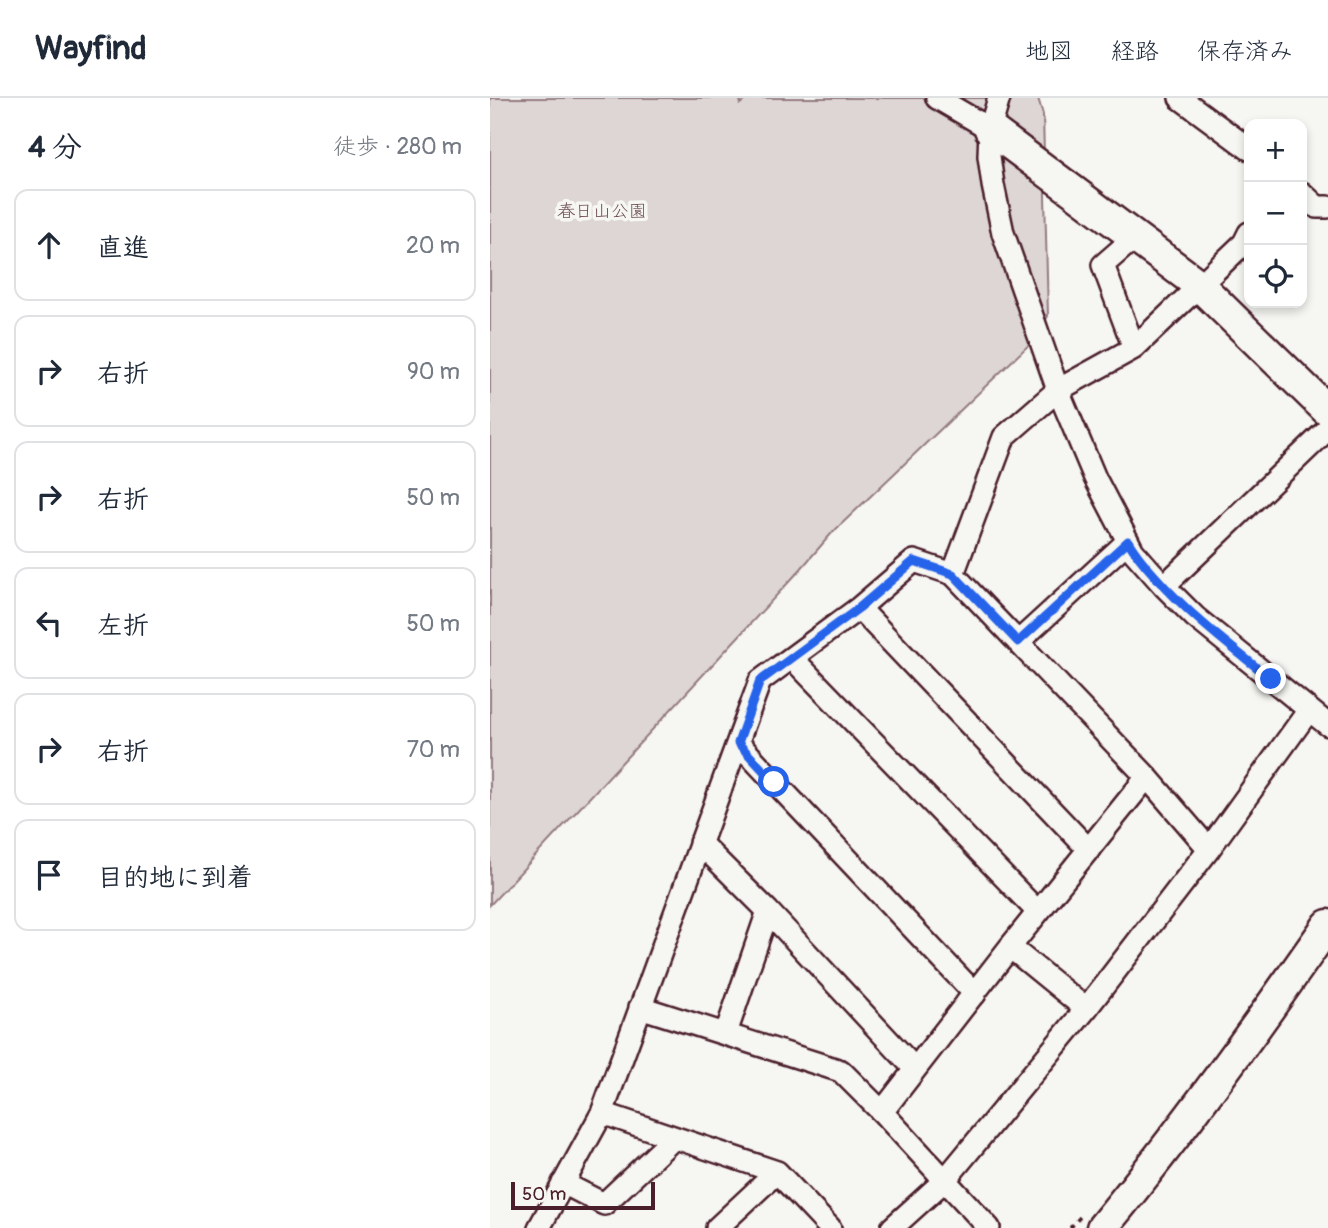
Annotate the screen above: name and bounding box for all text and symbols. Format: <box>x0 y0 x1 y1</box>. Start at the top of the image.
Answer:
text: Wayfind <box>35 28 147 69</box>
text: 地図 <box>1025 37 1073 66</box>
text: 経路 <box>1111 37 1159 66</box>
text: 保存済み <box>1197 37 1293 66</box>
map controls <box>1244 119 1307 308</box>
button: + <box>1244 119 1307 182</box>
text: 4 分 <box>28 129 82 166</box>
text: 徒歩 · 280 m <box>333 132 462 161</box>
button: − <box>1244 182 1307 245</box>
park label: 春日山公園 <box>557 200 647 223</box>
icon: ahead <box>30 226 68 264</box>
text: 20 m <box>406 231 460 260</box>
text: 直進 <box>97 232 149 264</box>
button: locate <box>1244 245 1307 308</box>
icon: right <box>30 352 68 390</box>
text: 90 m <box>407 357 460 386</box>
text: 右折 <box>97 358 149 390</box>
icon: right <box>30 478 68 516</box>
text: 50 m <box>406 483 460 512</box>
text: 右折 <box>97 484 149 516</box>
icon: left <box>30 604 68 642</box>
text: 50 m <box>406 609 460 638</box>
text: 左折 <box>97 610 149 642</box>
route end <box>1255 663 1286 694</box>
icon: right <box>30 730 68 768</box>
text: 70 m <box>407 735 460 764</box>
text: 右折 <box>97 736 149 768</box>
route start <box>758 766 789 797</box>
icon: arrive <box>30 856 68 894</box>
text: 目的地に到着 <box>97 862 253 894</box>
scale bar <box>511 1179 654 1211</box>
text: 50 m <box>522 1182 566 1206</box>

